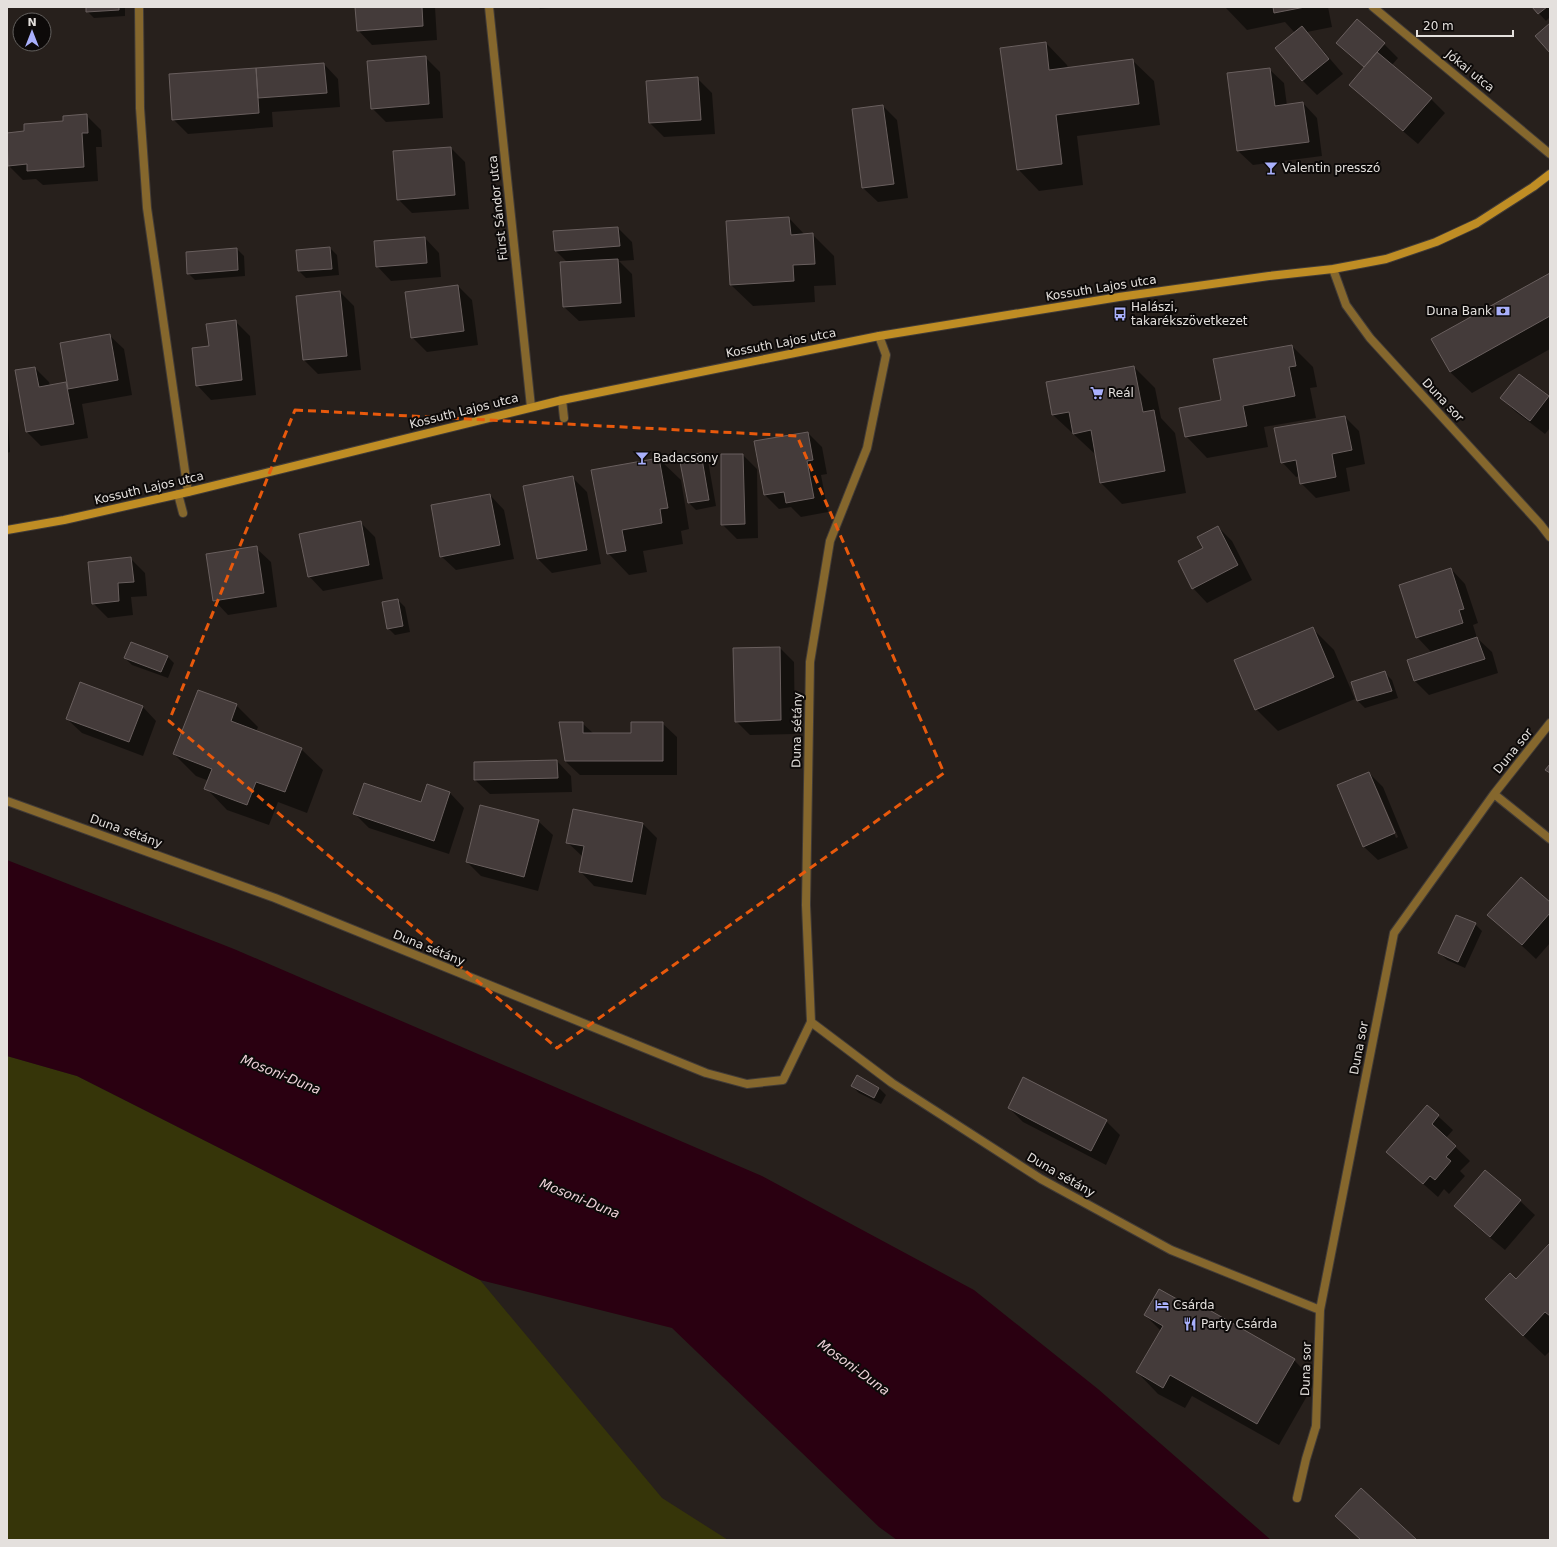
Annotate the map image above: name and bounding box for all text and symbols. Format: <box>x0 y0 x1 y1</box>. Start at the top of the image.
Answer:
north arrow <box>12 12 52 52</box>
scale bar <box>1417 12 1513 38</box>
text: N <box>27 16 37 29</box>
text: 20 m <box>1423 19 1454 33</box>
street label: Jókai utca <box>1442 47 1497 95</box>
street label: Fürst Sándor utca <box>485 155 511 261</box>
bar icon: Valentin presszó <box>1263 160 1279 176</box>
place label: Valentin presszó <box>1282 161 1380 175</box>
street label: Kossuth Lajos utca <box>1045 272 1157 304</box>
place label: Halászi, takarékszövetkezet <box>1131 300 1248 328</box>
bank icon: Duna Bank <box>1495 303 1511 319</box>
place label: Duna Bank <box>1426 304 1492 318</box>
bus stop icon: Halászi, takarékszövetkezet <box>1112 306 1128 322</box>
street label: Kossuth Lajos utca <box>725 325 837 361</box>
street label: Duna sor <box>1419 375 1467 425</box>
supermarket icon: Reál <box>1089 385 1105 401</box>
place label: Reál <box>1108 386 1134 400</box>
street label: Kossuth Lajos utca <box>408 391 520 431</box>
bar icon: Badacsony <box>634 450 650 466</box>
place label: Badacsony <box>653 451 718 465</box>
street label: Kossuth Lajos utca <box>93 469 205 507</box>
street label: Duna sétány <box>789 692 805 768</box>
street label: Duna sor <box>1491 726 1536 776</box>
street label: Duna sétány <box>88 811 164 851</box>
street label: Duna sétány <box>391 927 467 969</box>
street label: Duna sor <box>1347 1020 1371 1076</box>
water label: Mosoni-Duna <box>239 1052 323 1097</box>
street label: Duna sétány <box>1025 1150 1097 1200</box>
water label: Mosoni-Duna <box>538 1176 622 1221</box>
hotel icon: Csárda <box>1154 1297 1170 1313</box>
place label: Csárda <box>1173 1298 1215 1312</box>
restaurant icon: Party Csárda <box>1182 1316 1198 1332</box>
place label: Party Csárda <box>1201 1317 1277 1331</box>
water label: Mosoni-Duna <box>815 1336 892 1398</box>
street label: Duna sor <box>1298 1342 1314 1396</box>

